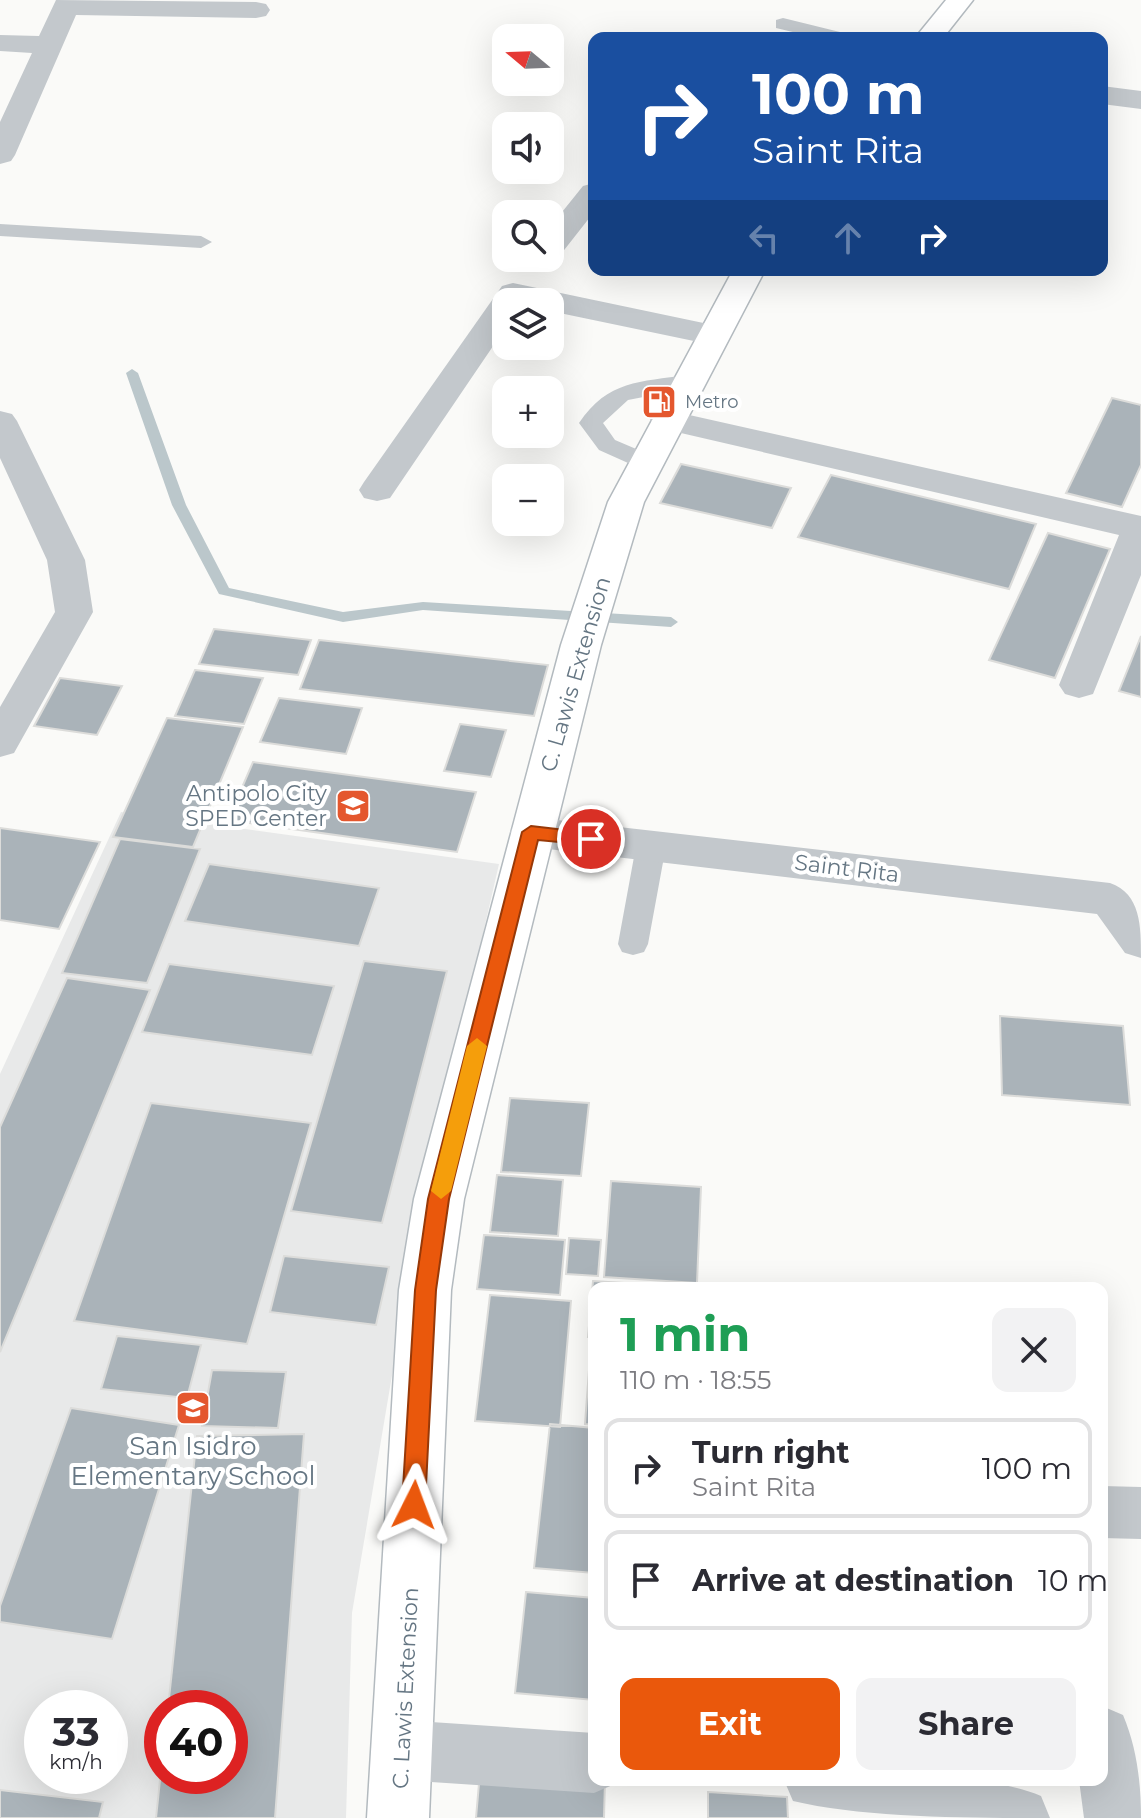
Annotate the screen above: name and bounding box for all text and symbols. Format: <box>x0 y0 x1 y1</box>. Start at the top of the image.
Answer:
north arrow <box>492 24 564 96</box>
map controls <box>492 24 564 536</box>
text: 100 m <box>752 60 925 128</box>
icon: right <box>620 64 724 168</box>
button: sound <box>492 112 564 184</box>
text: Saint Rita <box>752 128 924 172</box>
button: search <box>492 200 564 272</box>
icon: left <box>742 216 786 260</box>
icon: ahead <box>826 216 870 260</box>
icon: right <box>910 216 954 260</box>
button: layers <box>492 288 564 360</box>
button: + <box>492 376 564 448</box>
fuel station icon: Metro <box>640 383 678 421</box>
place label: Metro <box>685 391 739 413</box>
button: − <box>492 464 564 536</box>
street label: C. Lawis Extension <box>535 573 616 775</box>
place label: Antipolo City SPED Center <box>185 780 327 832</box>
school or university icon: Antipolo City SPED Center <box>334 787 372 825</box>
pin <box>557 805 625 873</box>
icon: arrive <box>569 817 613 861</box>
street label: Saint Rita <box>793 849 901 888</box>
text: 1 min <box>620 1305 750 1363</box>
button: close <box>992 1308 1076 1392</box>
text: 110 m · 18:55 <box>620 1364 771 1396</box>
school or university icon: San Isidro Elementary School <box>174 1389 212 1427</box>
place label: San Isidro Elementary School <box>70 1430 316 1492</box>
text: Turn right <box>692 1434 849 1471</box>
icon: right <box>624 1446 668 1490</box>
text: 100 m <box>982 1450 1072 1487</box>
position arrow <box>372 1463 456 1547</box>
text: Saint Rita <box>692 1471 816 1503</box>
icon: arrive <box>624 1558 668 1602</box>
text: Arrive at destination <box>692 1562 1014 1599</box>
text: 10 m <box>1038 1562 1108 1599</box>
street label: C. Lawis Extension <box>387 1586 424 1790</box>
button: Exit <box>620 1678 840 1770</box>
button: Share <box>856 1678 1076 1770</box>
speed limit sign: 40 <box>144 1690 248 1794</box>
text: 33 <box>52 1707 100 1756</box>
text: km/h <box>49 1750 103 1774</box>

